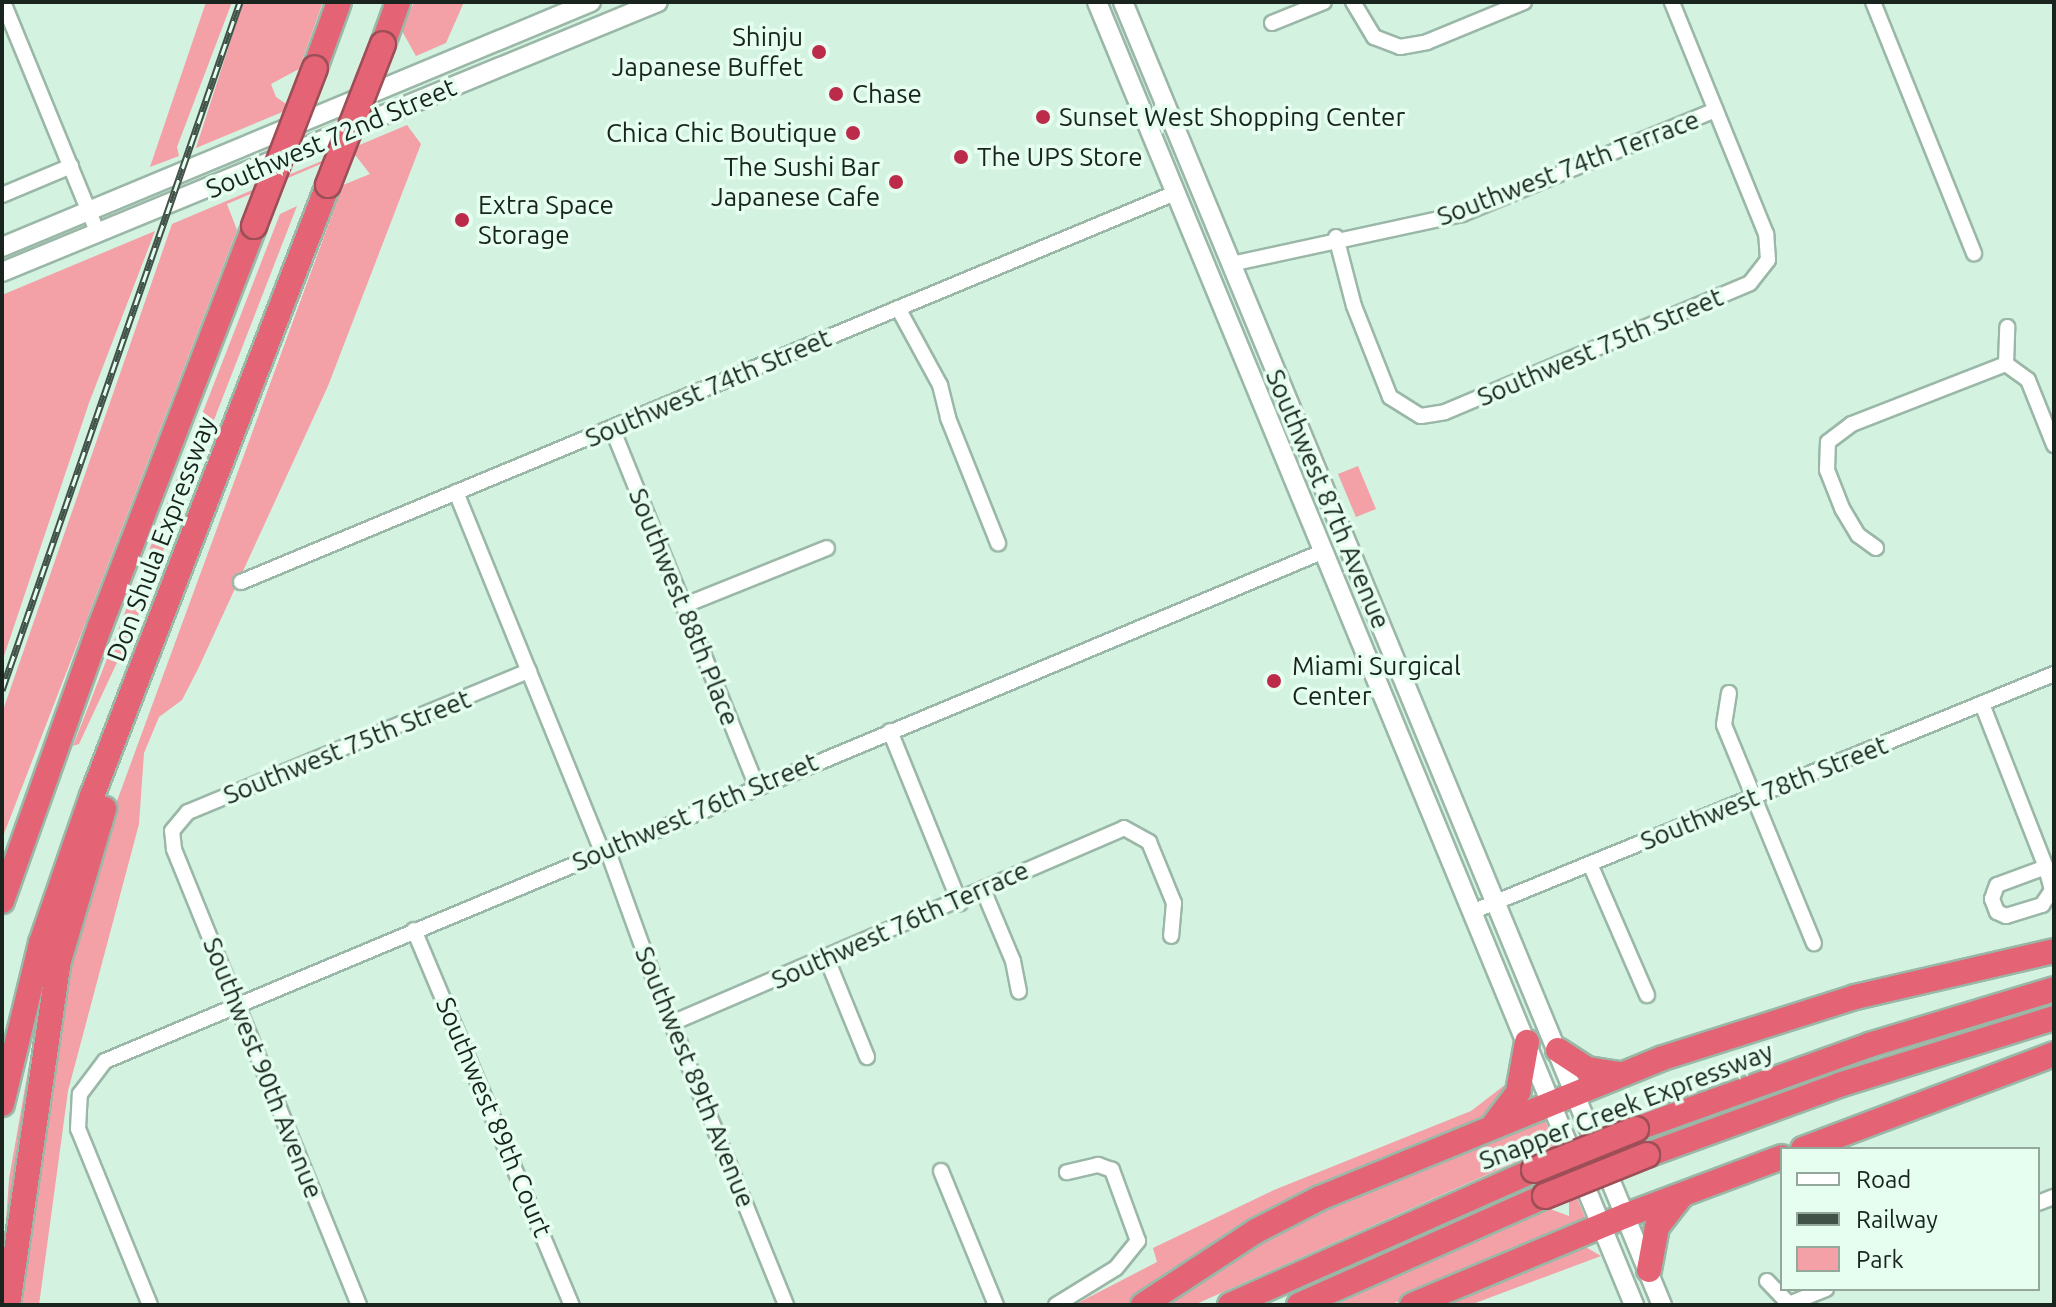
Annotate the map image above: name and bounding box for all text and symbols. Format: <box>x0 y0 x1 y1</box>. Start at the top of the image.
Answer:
place label: Shinju Japanese Buffet <box>612 21 803 82</box>
marker: Shinju Japanese Buffet <box>810 43 828 61</box>
street label: Southwest 72nd Street <box>201 71 461 205</box>
place label: Chase <box>852 78 922 110</box>
marker: Chase <box>827 85 845 103</box>
place label: Sunset West Shopping Center <box>1059 101 1405 133</box>
street label: Southwest 74th Terrace <box>1433 104 1703 232</box>
marker: Sunset West Shopping Center <box>1034 108 1052 126</box>
place label: Chica Chic Boutique <box>606 117 837 149</box>
marker: Chica Chic Boutique <box>844 124 862 142</box>
place label: The UPS Store <box>977 141 1143 173</box>
marker: The UPS Store <box>952 148 970 166</box>
place label: The Sushi Bar Japanese Cafe <box>711 151 880 212</box>
marker: The Sushi Bar Japanese Cafe <box>887 173 905 191</box>
place label: Extra Space Storage <box>478 189 614 250</box>
marker: Extra Space Storage <box>453 211 471 229</box>
street label: Southwest 75th Street <box>1473 281 1727 413</box>
street label: Southwest 74th Street <box>581 322 835 454</box>
street label: Southwest 87th Avenue <box>1259 365 1397 633</box>
street label: Don Shula Expressway <box>100 412 222 666</box>
street label: Southwest 88th Place <box>622 484 746 730</box>
place label: Miami Surgical Center <box>1292 650 1461 712</box>
marker: Miami Surgical Center <box>1263 670 1285 692</box>
street label: Southwest 75th Street <box>219 683 475 811</box>
street label: Southwest 78th Street <box>1636 729 1892 857</box>
street label: Southwest 76th Street <box>568 746 822 878</box>
street label: Southwest 76th Terrace <box>767 854 1033 996</box>
street label: Southwest 90th Avenue <box>196 933 330 1203</box>
street label: Southwest 89th Avenue <box>628 942 762 1212</box>
street label: Southwest 89th Court <box>429 993 559 1241</box>
street label: Snapper Creek Expressway <box>1475 1036 1777 1176</box>
legend <box>1780 1147 2040 1291</box>
text: Road <box>1856 1166 1911 1193</box>
text: Railway <box>1856 1206 1938 1233</box>
text: Park <box>1856 1246 1904 1273</box>

